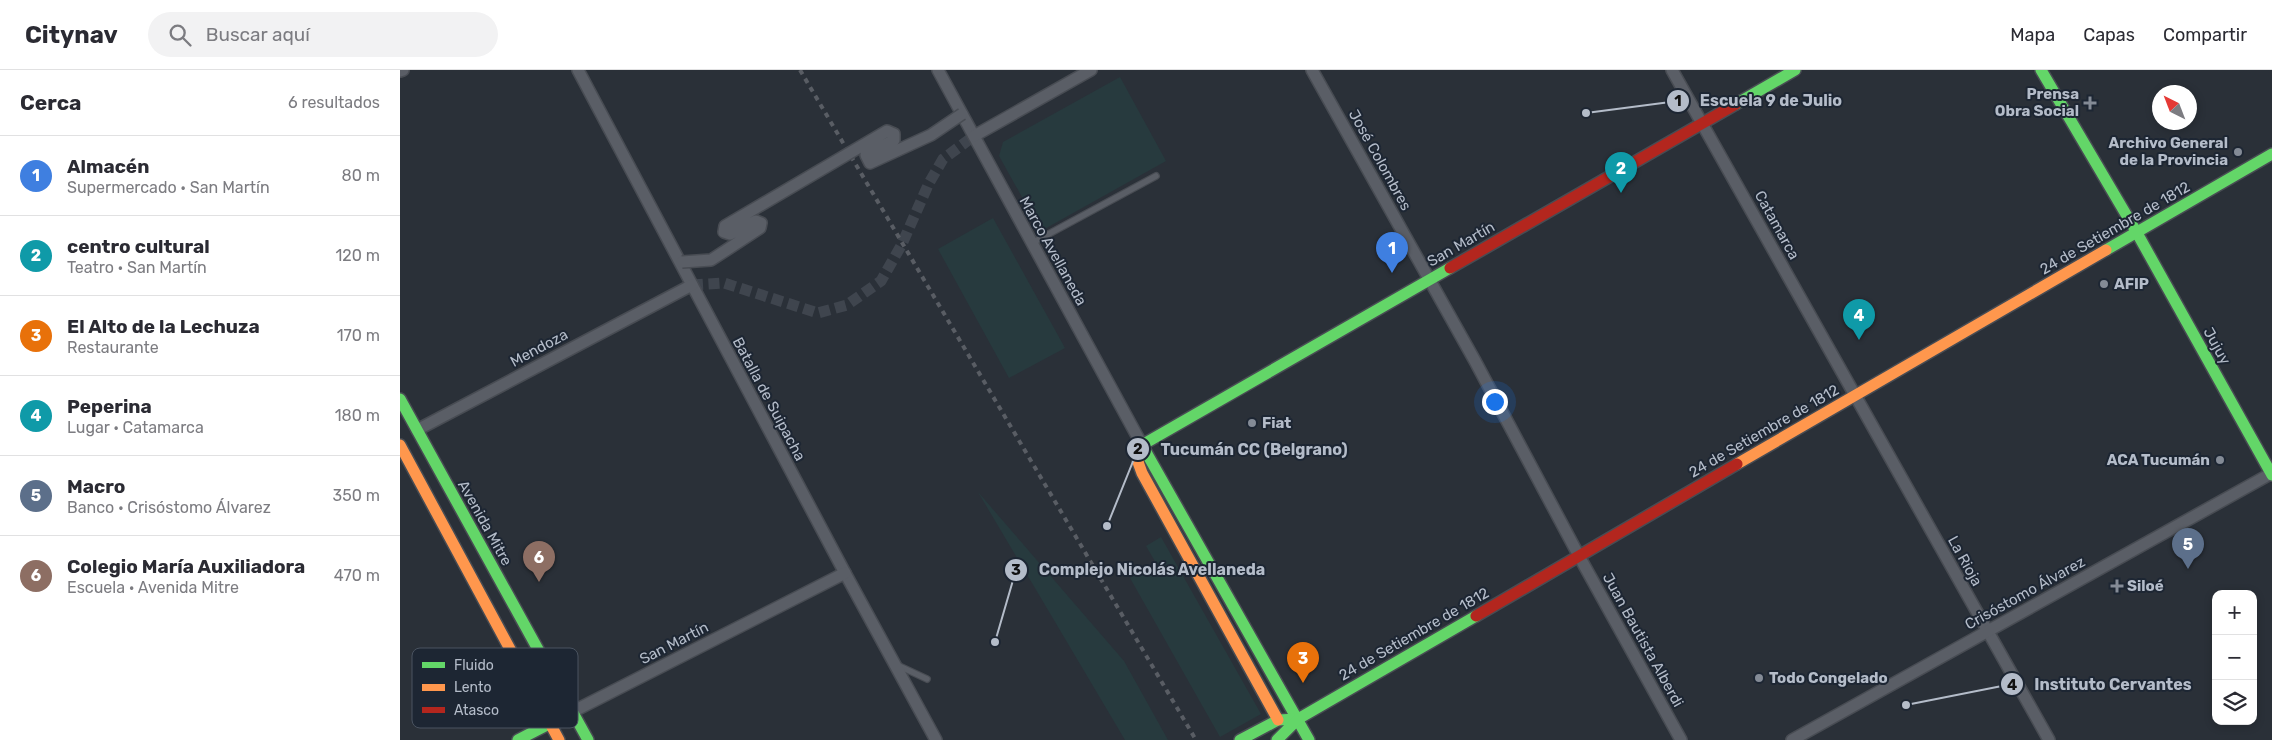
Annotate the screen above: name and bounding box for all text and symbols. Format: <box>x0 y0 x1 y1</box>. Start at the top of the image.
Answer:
search box <box>148 12 498 57</box>
text: Citynav <box>25 21 118 49</box>
icon: search <box>166 21 194 49</box>
text: Buscar aquí <box>206 23 310 46</box>
text: Mapa <box>2010 24 2055 46</box>
text: Capas <box>2083 24 2135 46</box>
text: Compartir <box>2163 24 2247 46</box>
callout: Escuela 9 de Julio <box>1665 85 1852 116</box>
place label: Prensa Obra Social <box>1995 85 2079 120</box>
north arrow <box>2152 85 2197 130</box>
text: Cerca <box>20 90 81 115</box>
text: Escuela 9 de Julio <box>1700 91 1842 110</box>
text: 1 <box>1674 92 1682 110</box>
text: 6 resultados <box>288 93 380 112</box>
marker: Prensa Obra Social <box>2083 96 2097 110</box>
street label: José Colombres <box>1345 106 1415 214</box>
place label: Archivo General de la Provincia <box>2109 134 2228 169</box>
marker: Archivo General de la Provincia <box>2232 146 2244 158</box>
pin: 2 <box>1605 152 1637 193</box>
text: Almacén <box>67 155 149 178</box>
text: 1 <box>32 166 40 185</box>
text: 80 m <box>342 166 380 185</box>
text: Supermercado · San Martín <box>67 178 270 197</box>
street label: 24 de Setiembre de 1812 <box>2037 178 2193 278</box>
street label: Catamarca <box>1751 187 1803 263</box>
street label: Marco Avellaneda <box>1016 193 1090 309</box>
street label: San Martín <box>1424 217 1498 271</box>
pin: 1 <box>1376 232 1408 273</box>
text: centro cultural <box>67 235 210 258</box>
text: 2 <box>31 246 41 265</box>
text: 120 m <box>335 246 380 265</box>
text: Teatro · San Martín <box>67 258 207 277</box>
place label: AFIP <box>2114 275 2149 293</box>
marker: AFIP <box>2098 278 2110 290</box>
pin: 4 <box>1843 299 1875 340</box>
text: El Alto de la Lechuza <box>67 315 260 338</box>
street label: Jujuy <box>2200 324 2234 368</box>
street label: Mendoza <box>507 325 571 371</box>
text: 3 <box>31 326 41 345</box>
text: 170 m <box>337 326 380 345</box>
street label: Batalla de Suipacha <box>729 334 809 464</box>
text: Restaurante <box>67 338 159 357</box>
street label: 24 de Setiembre de 1812 <box>1686 381 1842 481</box>
your location <box>1482 389 1508 415</box>
text: Peperina <box>67 395 152 418</box>
text: 4 <box>31 406 41 425</box>
text: 180 m <box>335 406 380 425</box>
place label: Fiat <box>1262 414 1291 432</box>
marker: Fiat <box>1246 417 1258 429</box>
text: Lugar · Catamarca <box>67 418 204 437</box>
callout: Tucumán CC (Belgrano) <box>1125 434 1357 465</box>
text: 2 <box>1133 440 1143 458</box>
text: Tucumán CC (Belgrano) <box>1160 440 1348 459</box>
place label: ACA Tucumán <box>2107 451 2210 469</box>
marker: ACA Tucumán <box>2214 454 2226 466</box>
text: Macro <box>67 475 125 498</box>
street label: Avenida Mitre <box>454 477 516 569</box>
text: 5 <box>31 486 41 505</box>
text: 350 m <box>333 486 380 505</box>
text: Banco · Crisóstomo Álvarez <box>67 498 271 517</box>
pin: 5 <box>2172 528 2204 569</box>
street label: La Rioja <box>1944 533 1986 589</box>
pin: 6 <box>523 541 555 582</box>
street label: Crisóstomo Álvarez <box>1962 552 2088 633</box>
callout: Complejo Nicolás Avellaneda <box>1003 554 1275 585</box>
text: Colegio María Auxiliadora <box>67 555 305 578</box>
text: Complejo Nicolás Avellaneda <box>1039 560 1265 579</box>
text: 3 <box>1011 561 1021 579</box>
text: 6 <box>31 566 41 585</box>
text: 470 m <box>334 566 380 585</box>
street label: Juan Bautista Alberdi <box>1599 570 1687 710</box>
place label: Siloé <box>2127 577 2164 595</box>
text: Escuela · Avenida Mitre <box>67 578 239 597</box>
marker: Siloé <box>2111 580 2123 592</box>
street label: 24 de Setiembre de 1812 <box>1336 584 1492 684</box>
map controls <box>2212 590 2257 725</box>
button: + <box>2212 590 2257 635</box>
street label: San Martín <box>637 618 711 668</box>
button: − <box>2212 635 2257 680</box>
pin: 3 <box>1287 642 1319 683</box>
legend <box>412 648 578 728</box>
text: Fluido <box>454 657 494 674</box>
place label: Todo Congelado <box>1769 669 1888 687</box>
callout: Instituto Cervantes <box>1999 669 2202 700</box>
marker: Todo Congelado <box>1753 672 1765 684</box>
text: Instituto Cervantes <box>2034 675 2192 694</box>
text: 4 <box>2007 676 2017 694</box>
text: Lento <box>454 679 491 696</box>
button: layers <box>2212 680 2257 725</box>
text: Atasco <box>454 702 499 719</box>

